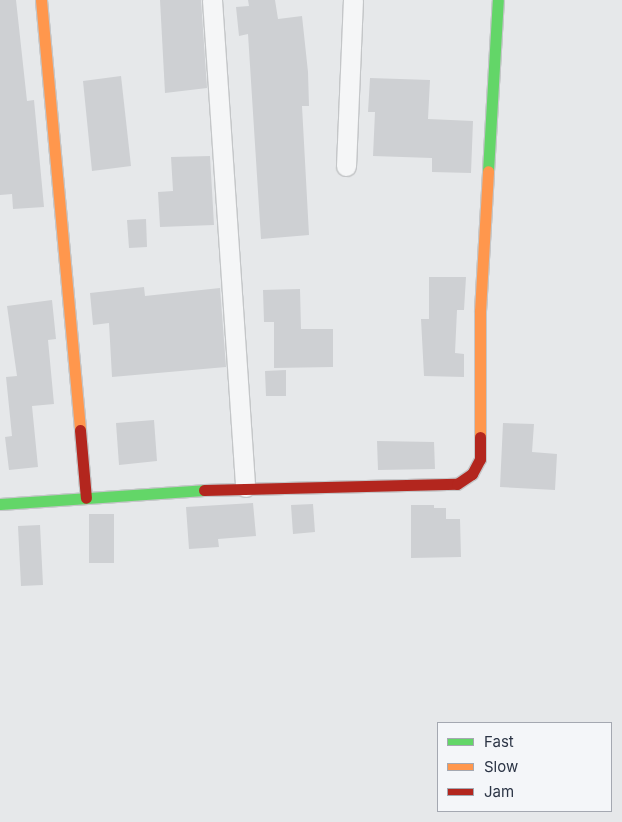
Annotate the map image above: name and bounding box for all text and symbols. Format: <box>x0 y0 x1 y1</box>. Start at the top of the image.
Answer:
legend <box>437 722 612 812</box>
text: Fast <box>484 732 514 751</box>
text: Slow <box>484 757 518 776</box>
text: Jam <box>484 782 514 801</box>

